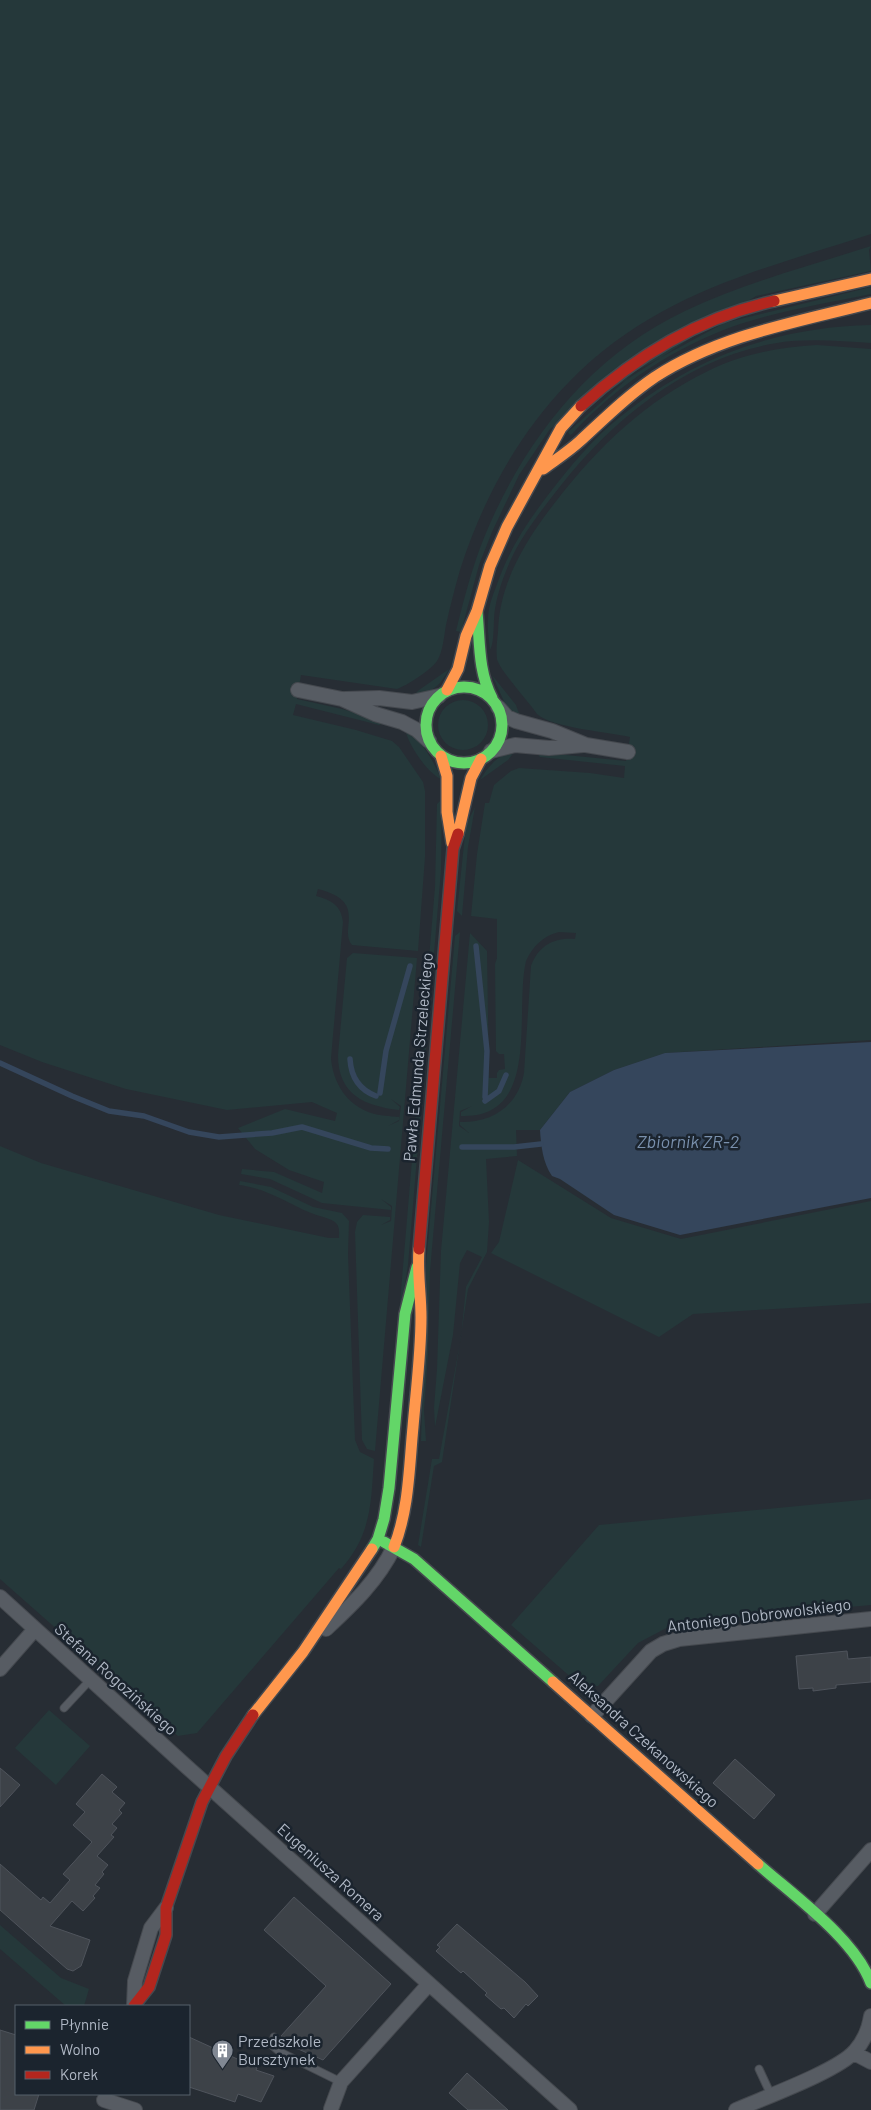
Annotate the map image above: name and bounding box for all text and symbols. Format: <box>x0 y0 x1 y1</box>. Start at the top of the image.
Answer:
street label: Pawła Edmunda Strzeleckiego <box>399 952 436 1162</box>
water label: Zbiornik ZR-2 <box>637 1130 739 1152</box>
street label: Antoniego Dobrowolskiego <box>666 1594 852 1635</box>
street label: Stefana Rogozińskiego <box>51 1619 181 1739</box>
street label: Aleksandra Czekanowskiego <box>565 1666 723 1811</box>
street label: Eugeniusza Romera <box>274 1819 389 1924</box>
legend <box>15 2005 190 2095</box>
text: Płynnie <box>60 2015 109 2033</box>
place label: Przedszkole Bursztynek <box>238 2031 321 2068</box>
building icon: Przedszkole Bursztynek <box>210 2038 234 2069</box>
text: Wolno <box>60 2040 100 2058</box>
text: Korek <box>60 2065 98 2083</box>

